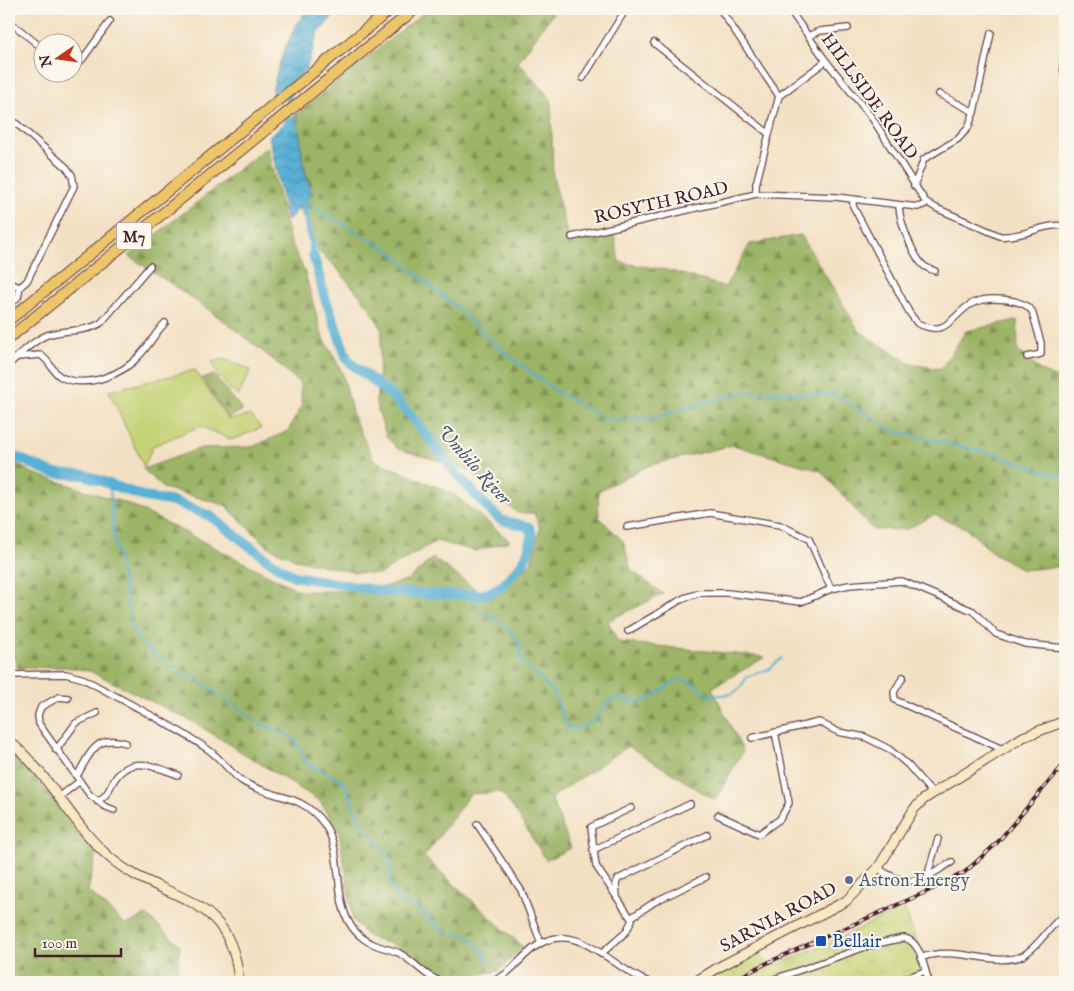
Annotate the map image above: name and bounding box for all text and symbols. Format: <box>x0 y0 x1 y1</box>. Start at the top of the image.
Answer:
street label: HILLSIDE ROAD <box>815 29 922 165</box>
north arrow <box>32 32 82 82</box>
text: N <box>36 53 57 70</box>
street label: ROSYTH ROAD <box>592 177 731 230</box>
road number: M7 <box>116 222 152 250</box>
water label: Umbilo River <box>431 420 517 512</box>
place label: Astron Energy <box>858 870 970 893</box>
marker: Astron Energy <box>843 874 855 886</box>
street label: SARNIA ROAD <box>716 878 841 959</box>
scale bar <box>35 926 121 958</box>
place label: Bellair <box>832 931 882 954</box>
text: 100 m <box>42 934 78 953</box>
marker: Bellair <box>814 934 828 948</box>

